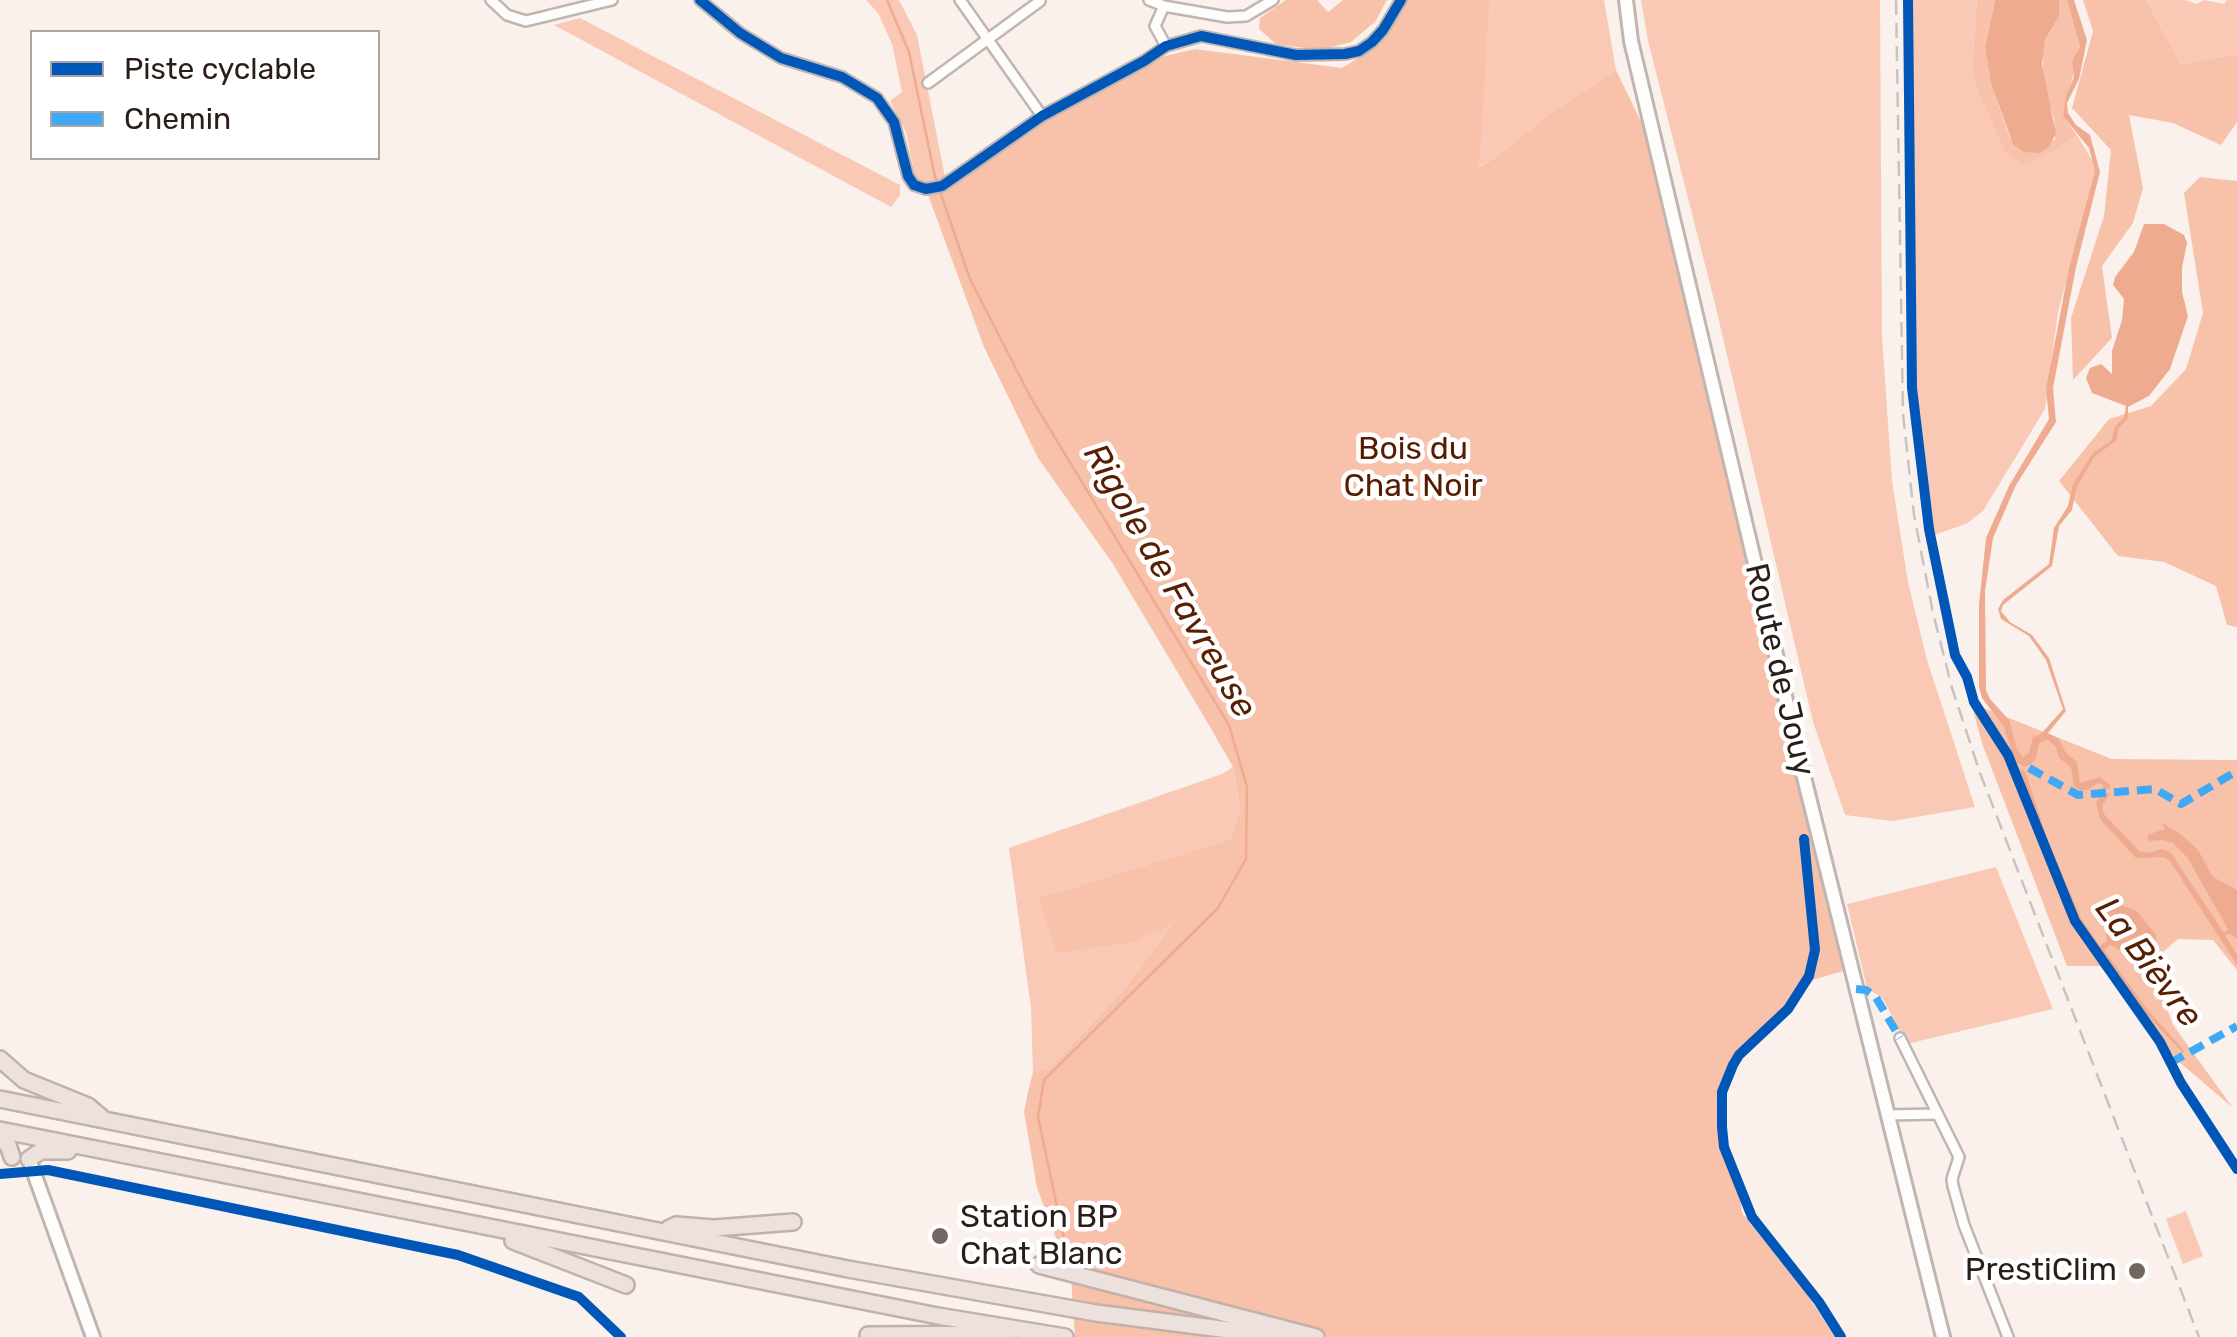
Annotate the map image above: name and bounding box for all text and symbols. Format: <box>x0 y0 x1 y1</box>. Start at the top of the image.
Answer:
legend <box>30 30 380 160</box>
text: Piste cyclable <box>124 51 316 87</box>
text: Chemin <box>124 101 231 137</box>
park label: Bois du Chat Noir <box>1343 431 1483 506</box>
water label: Rigole de Favreuse <box>1073 436 1265 726</box>
street label: Route de Jouy <box>1736 560 1822 780</box>
water label: La Bièvre <box>2086 890 2210 1036</box>
place label: Station BP Chat Blanc <box>960 1199 1123 1274</box>
marker: Station BP Chat Blanc <box>929 1225 951 1247</box>
place label: PrestiClim <box>1965 1252 2117 1290</box>
marker: PrestiClim <box>2126 1260 2148 1282</box>

